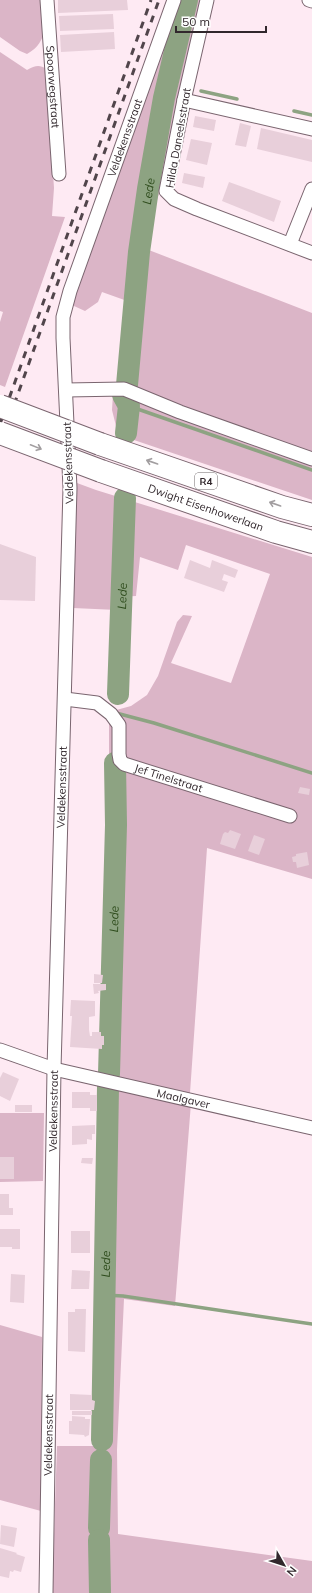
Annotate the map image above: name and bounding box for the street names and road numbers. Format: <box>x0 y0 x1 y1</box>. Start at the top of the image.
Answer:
street label: Spoorwegstraat <box>43 45 63 129</box>
street label: Hilda Daneelsstraat <box>162 87 194 189</box>
street label: Veldekensstraat <box>104 97 145 179</box>
street label: Veldekensstraat <box>60 422 76 504</box>
road number: R4 <box>195 473 217 489</box>
street label: Dwight Eisenhowerlaan <box>146 481 266 534</box>
street label: Veldekensstraat <box>54 746 70 828</box>
street label: Jef Tinelstraat <box>133 761 205 795</box>
street label: Veldekensstraat <box>46 1070 61 1152</box>
street label: Maalgaver <box>155 1086 211 1111</box>
street label: Veldekensstraat <box>41 1394 56 1476</box>

